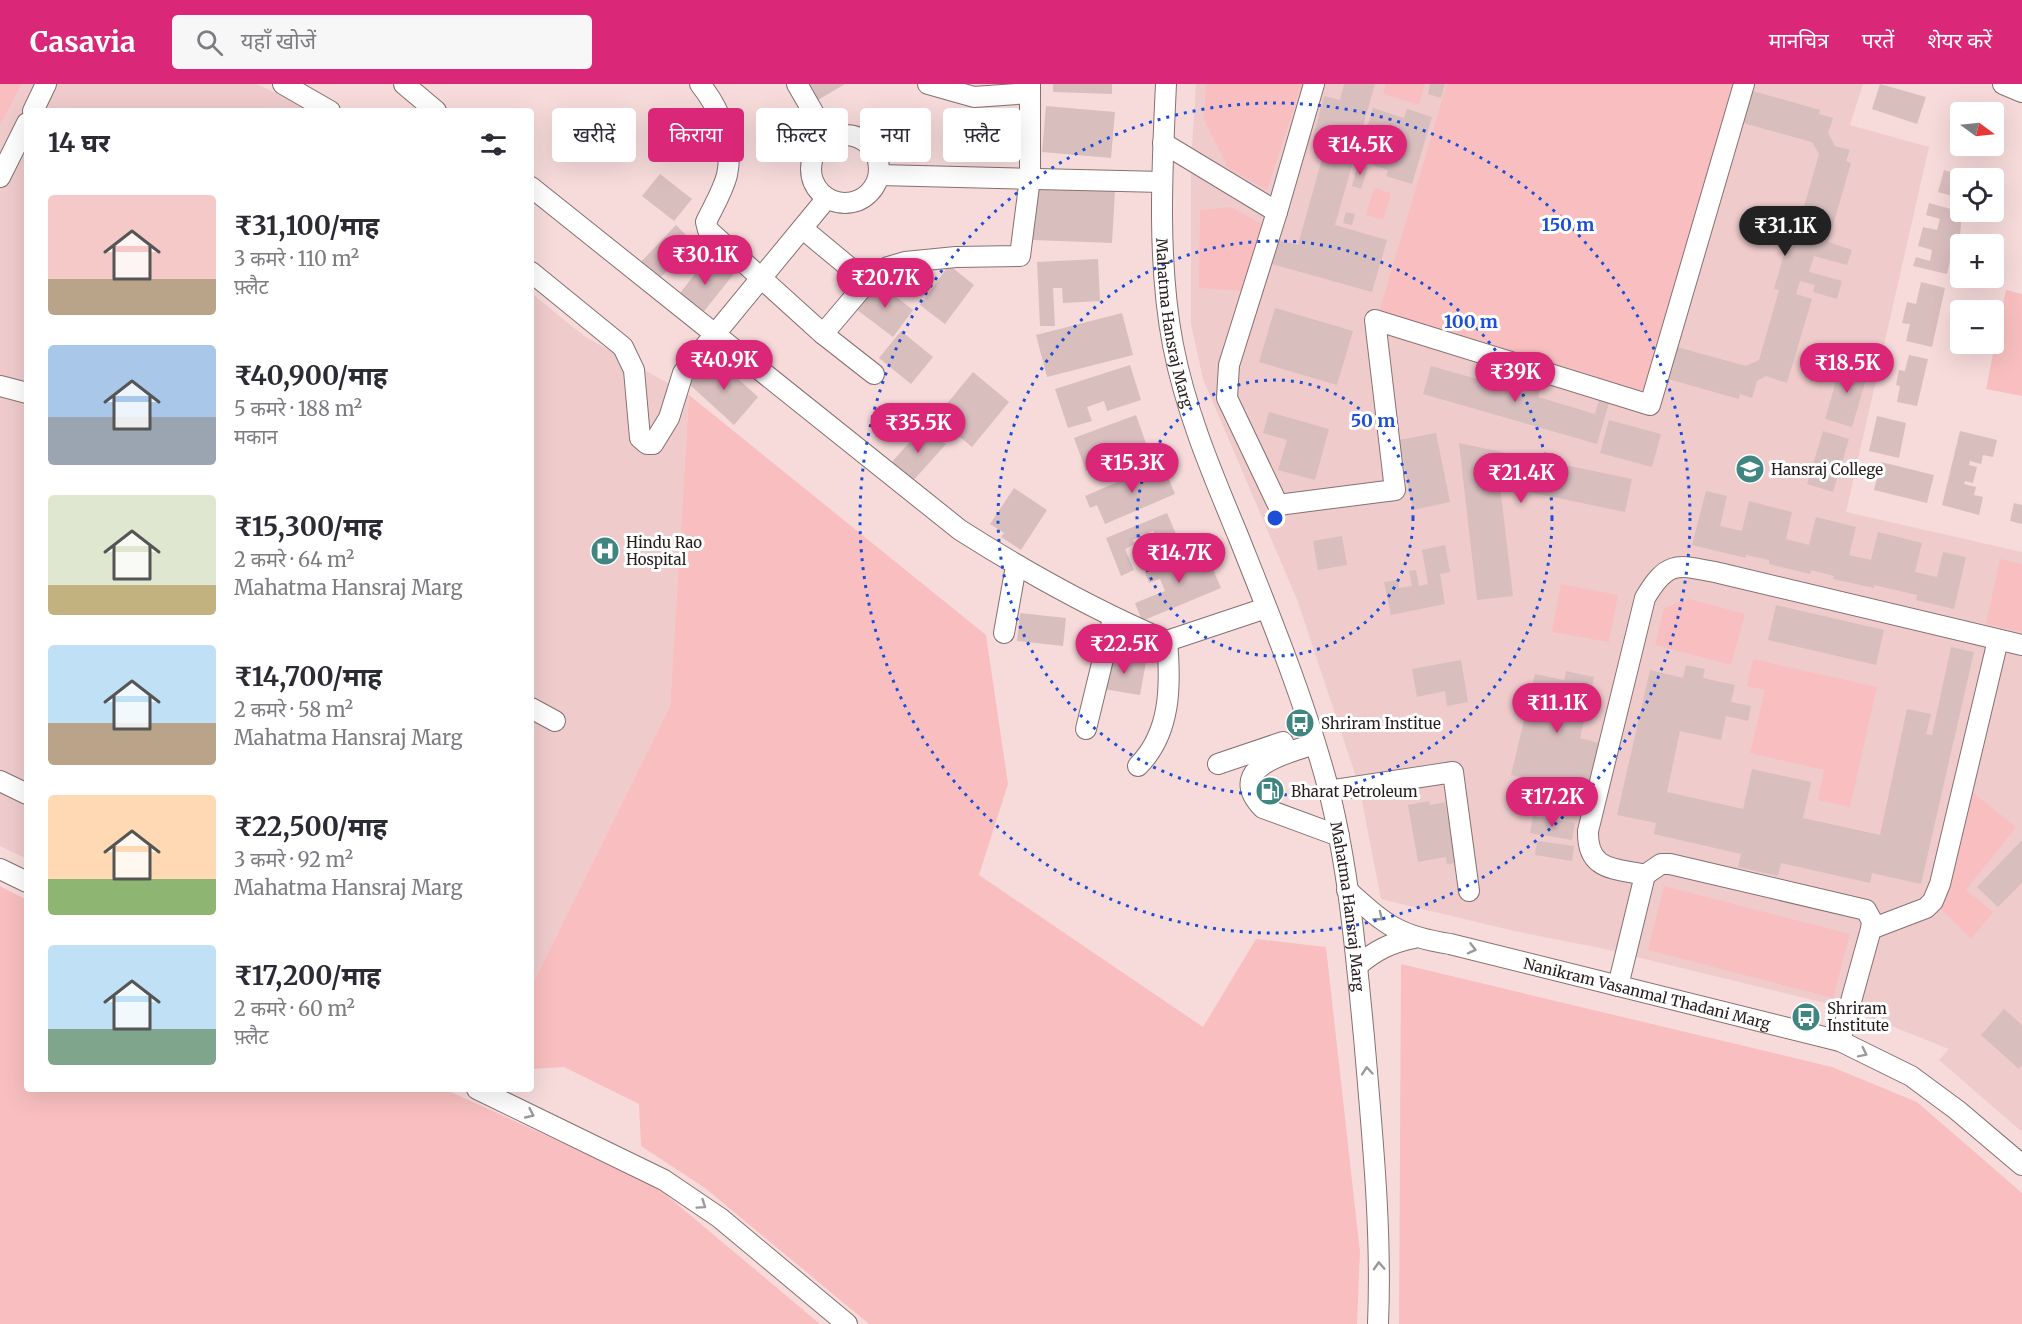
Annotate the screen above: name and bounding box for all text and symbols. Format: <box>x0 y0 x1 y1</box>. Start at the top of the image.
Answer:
search box <box>172 15 592 69</box>
text: Casavia <box>30 24 136 60</box>
icon: search <box>193 26 226 59</box>
text: यहाँ खोजें <box>241 27 316 55</box>
text: मानचित्र <box>1769 27 1829 54</box>
text: परतें <box>1862 27 1894 54</box>
text: शेयर करें <box>1927 27 1992 54</box>
north arrow <box>1950 102 2004 156</box>
map controls <box>1950 102 2004 354</box>
chip: खरीदें <box>552 108 636 162</box>
chip: किराया <box>648 108 744 162</box>
chip: फ़िल्टर <box>756 108 848 162</box>
chip: नया <box>860 108 931 162</box>
chip: फ़्लैट <box>943 108 1021 162</box>
pin: ₹14.5K <box>1311 125 1409 176</box>
text: 14 घर <box>48 126 110 159</box>
icon: filters <box>477 128 510 161</box>
text: ₹14.5K <box>1327 132 1393 157</box>
button: locate <box>1950 168 2004 222</box>
pin: ₹31.1K <box>1736 206 1834 257</box>
text: ₹31,100/माह <box>234 209 379 242</box>
text: 150 m <box>1542 213 1594 236</box>
text: ₹31.1K <box>1753 213 1817 238</box>
icon: home <box>96 219 168 291</box>
button: + <box>1950 234 2004 288</box>
pin: ₹30.1K <box>656 235 754 286</box>
street label: Mahatma Hansraj Marg <box>1153 238 1198 410</box>
text: ₹30.1K <box>671 242 739 267</box>
text: 3 कमरे · 110 m² <box>234 246 359 271</box>
pin: ₹20.7K <box>836 258 934 309</box>
text: ₹20.7K <box>851 265 919 290</box>
text: फ़्लैट <box>234 274 269 299</box>
button: − <box>1950 300 2004 354</box>
text: 100 m <box>1444 310 1498 333</box>
pin: ₹40.9K <box>675 340 773 391</box>
pin: ₹18.5K <box>1798 343 1896 394</box>
text: ₹40.9K <box>690 347 758 372</box>
text: ₹18.5K <box>1814 350 1880 375</box>
pin: ₹39K <box>1479 352 1551 403</box>
text: ₹40,900/माह <box>234 359 388 392</box>
text: ₹39K <box>1489 359 1541 384</box>
icon: home <box>96 369 168 441</box>
text: 5 कमरे · 188 m² <box>234 396 362 421</box>
pin: ₹35.5K <box>869 403 967 454</box>
text: 50 m <box>1351 409 1395 432</box>
text: ₹35.5K <box>884 410 952 435</box>
text: मकान <box>234 424 278 449</box>
pin: ₹15.3K <box>1083 443 1181 494</box>
text: ₹15.3K <box>1100 450 1164 475</box>
pin: ₹21.4K <box>1472 453 1570 504</box>
school or university icon: Hansraj College <box>1734 453 1766 485</box>
text: ₹21.4K <box>1487 460 1555 485</box>
place label: Hansraj College <box>1771 460 1883 479</box>
centre of rings <box>1265 508 1285 528</box>
text: ₹15,300/माह <box>234 510 382 543</box>
icon: home <box>96 519 168 591</box>
place label: Hindu Rao Hospital <box>626 533 702 569</box>
pin: ₹14.7K <box>1130 533 1228 584</box>
hospital icon: Hindu Rao Hospital <box>589 535 621 567</box>
text: ₹14.7K <box>1146 540 1212 565</box>
text: 2 कमरे · 64 m² <box>234 547 354 572</box>
text: Mahatma Hansraj Marg <box>234 575 463 600</box>
pin: ₹22.5K <box>1075 624 1173 675</box>
text: ₹22.5K <box>1090 631 1158 656</box>
text: ₹14,700/माह <box>234 660 382 693</box>
icon: home <box>96 669 168 741</box>
pin: ₹11.1K <box>1508 683 1606 734</box>
text: ₹11.1K <box>1526 690 1588 715</box>
text: 2 कमरे · 58 m² <box>234 697 353 722</box>
bus stop icon: Shriram Institue <box>1284 707 1316 739</box>
place label: Shriram Institue <box>1321 714 1441 733</box>
text: Mahatma Hansraj Marg <box>234 725 463 750</box>
fuel station icon: Bharat Petroleum <box>1254 775 1286 807</box>
pin: ₹17.2K <box>1503 777 1601 828</box>
place label: Bharat Petroleum <box>1291 782 1418 801</box>
text: ₹17.2K <box>1520 784 1584 809</box>
text: ₹22,500/माह <box>234 810 387 843</box>
icon: home <box>96 819 168 891</box>
street label: Mahatma Hansraj Marg <box>1327 820 1369 992</box>
text: 3 कमरे · 92 m² <box>234 847 353 872</box>
text: Mahatma Hansraj Marg <box>234 875 463 900</box>
one-way arrow <box>1372 910 1383 921</box>
one-way arrow <box>1467 942 1477 955</box>
street label: Nanikram Vasanmal Thadani Marg <box>1522 953 1772 1033</box>
text: ₹17,200/माह <box>234 959 381 992</box>
icon: home <box>96 969 168 1041</box>
text: 2 कमरे · 60 m² <box>234 996 355 1021</box>
place label: Shriram Institute <box>1827 999 1889 1035</box>
bus stop icon: Shriram Institute <box>1790 1001 1822 1033</box>
text: फ़्लैट <box>234 1024 269 1049</box>
one-way arrow <box>1856 1045 1867 1057</box>
one-way arrow <box>1361 1066 1374 1075</box>
one-way arrow <box>523 1107 534 1119</box>
one-way arrow <box>695 1198 706 1209</box>
one-way arrow <box>1372 1261 1385 1270</box>

